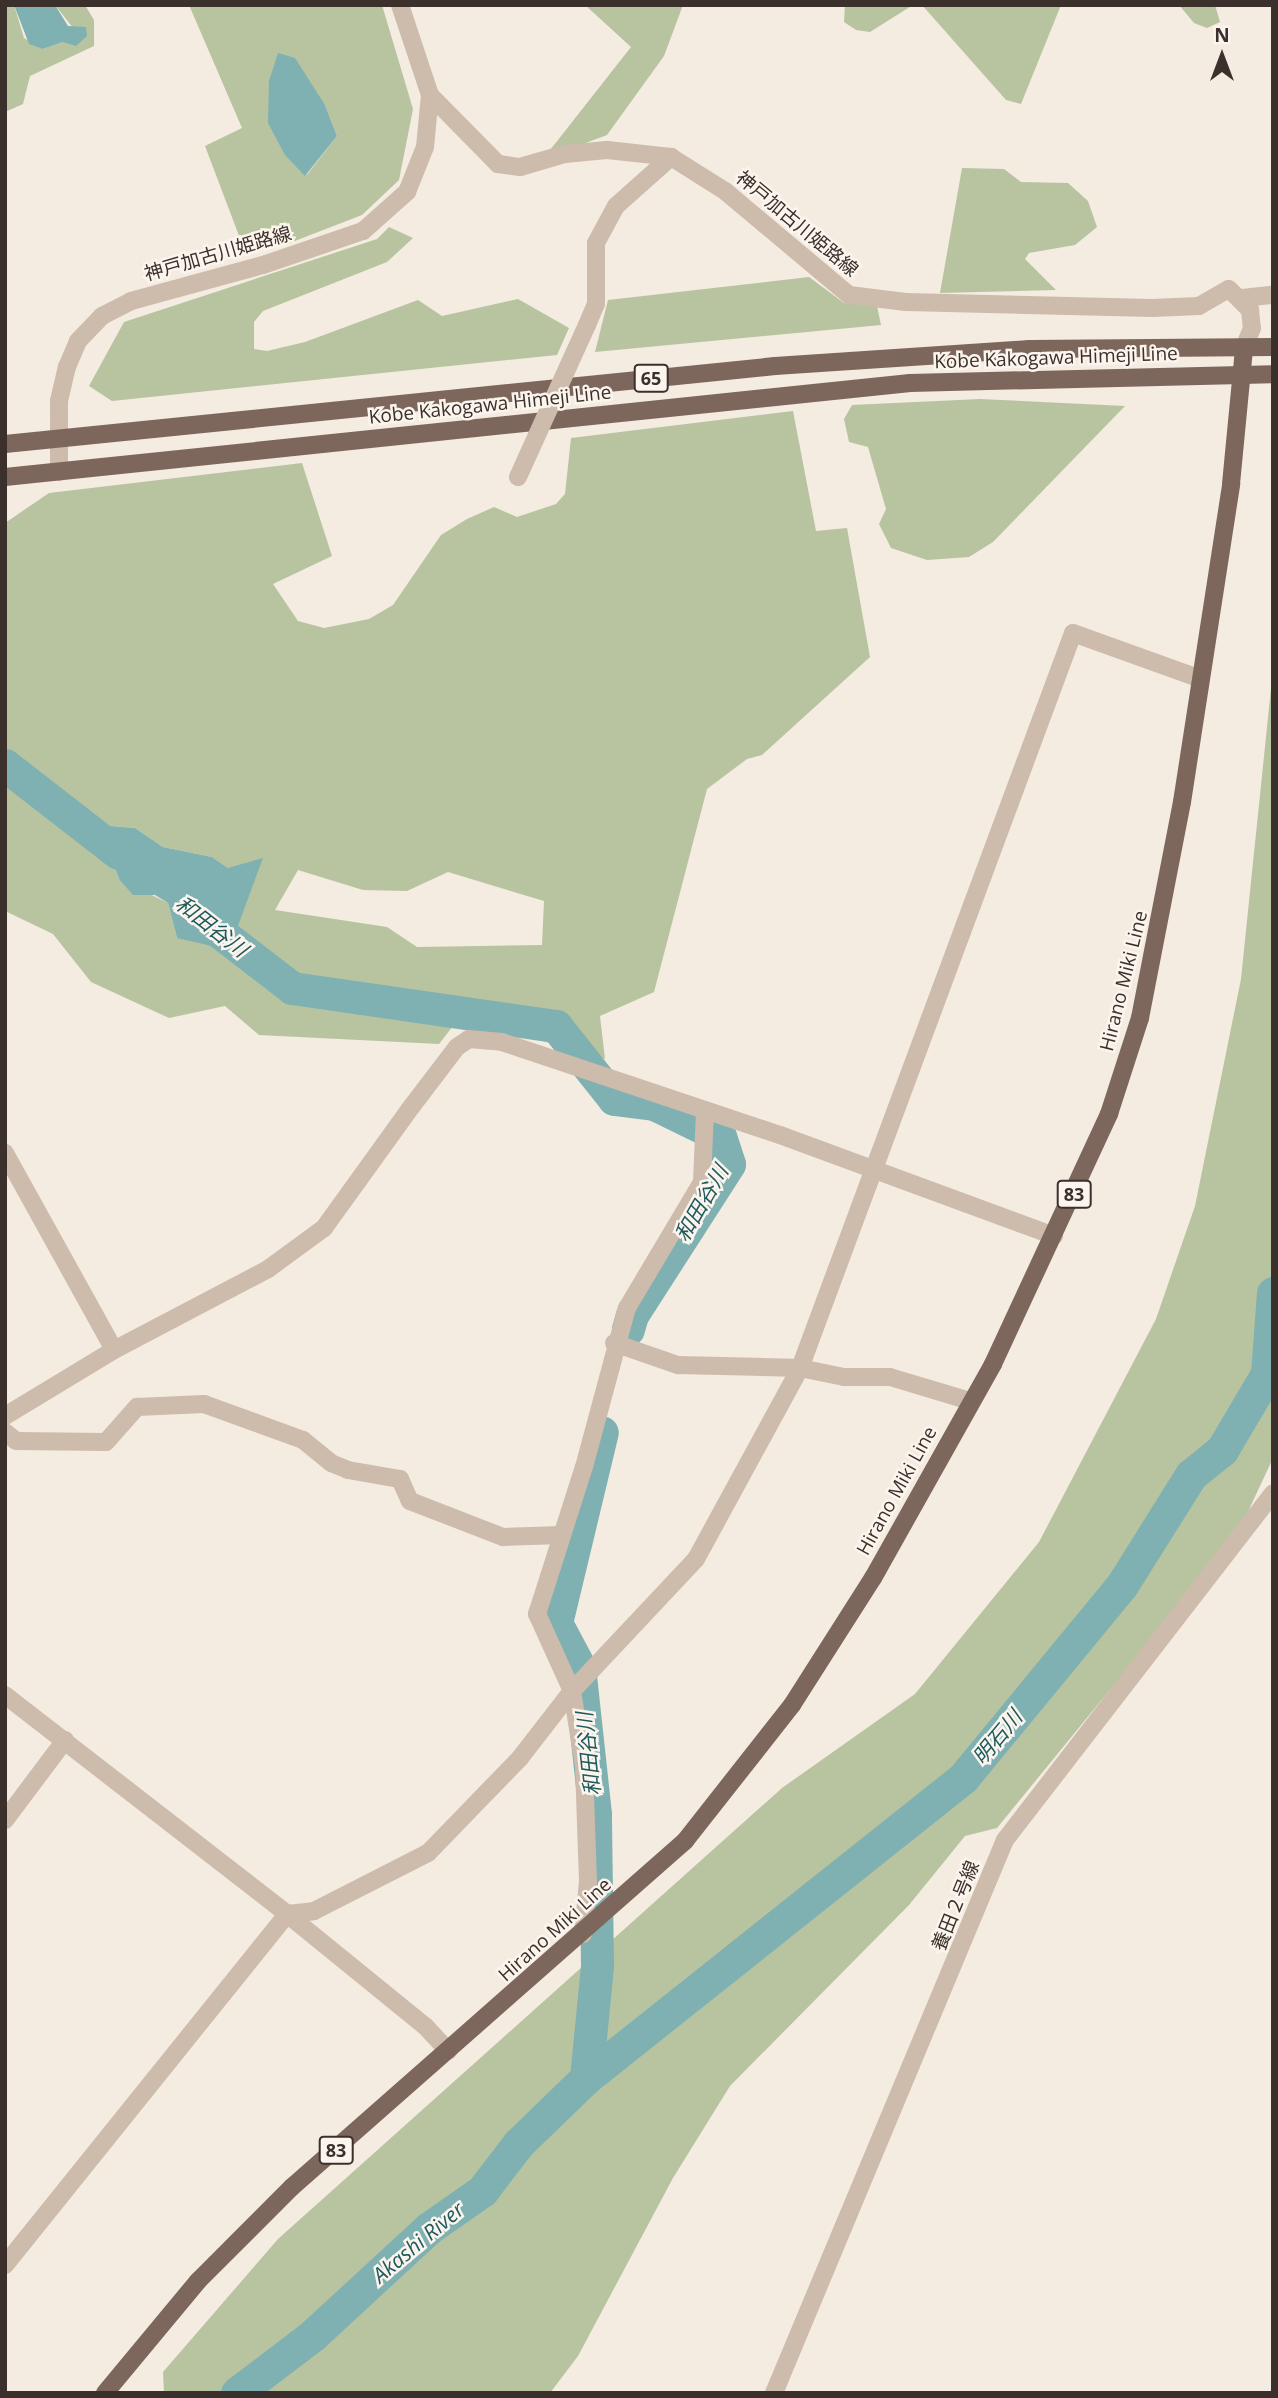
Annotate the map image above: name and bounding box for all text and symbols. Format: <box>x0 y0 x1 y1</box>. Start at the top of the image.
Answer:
north arrow <box>1187 21 1257 91</box>
text: N <box>1214 22 1230 48</box>
street label: 神戸加古川姫路線 <box>731 166 863 282</box>
street label: 神戸加古川姫路線 <box>142 222 294 286</box>
street label: Kobe Kakogawa Himeji Line <box>934 342 1178 374</box>
road number: 65 <box>634 364 668 392</box>
street label: Kobe Kakogawa Himeji Line <box>368 381 612 429</box>
water label: 和田谷川 <box>171 890 253 962</box>
street label: Hirano Miki Line <box>1096 908 1152 1054</box>
water label: 和田谷川 <box>669 1160 733 1246</box>
road number: 83 <box>1056 1180 1092 1209</box>
street label: Hirano Miki Line <box>852 1423 942 1559</box>
water label: 明石川 <box>967 1705 1027 1769</box>
water label: 和田谷川 <box>571 1711 605 1797</box>
street label: 養田２号線 <box>928 1858 984 1954</box>
street label: Hirano Miki Line <box>494 1873 616 1987</box>
road number: 83 <box>318 2136 354 2164</box>
water label: Akashi River <box>367 2196 469 2288</box>

